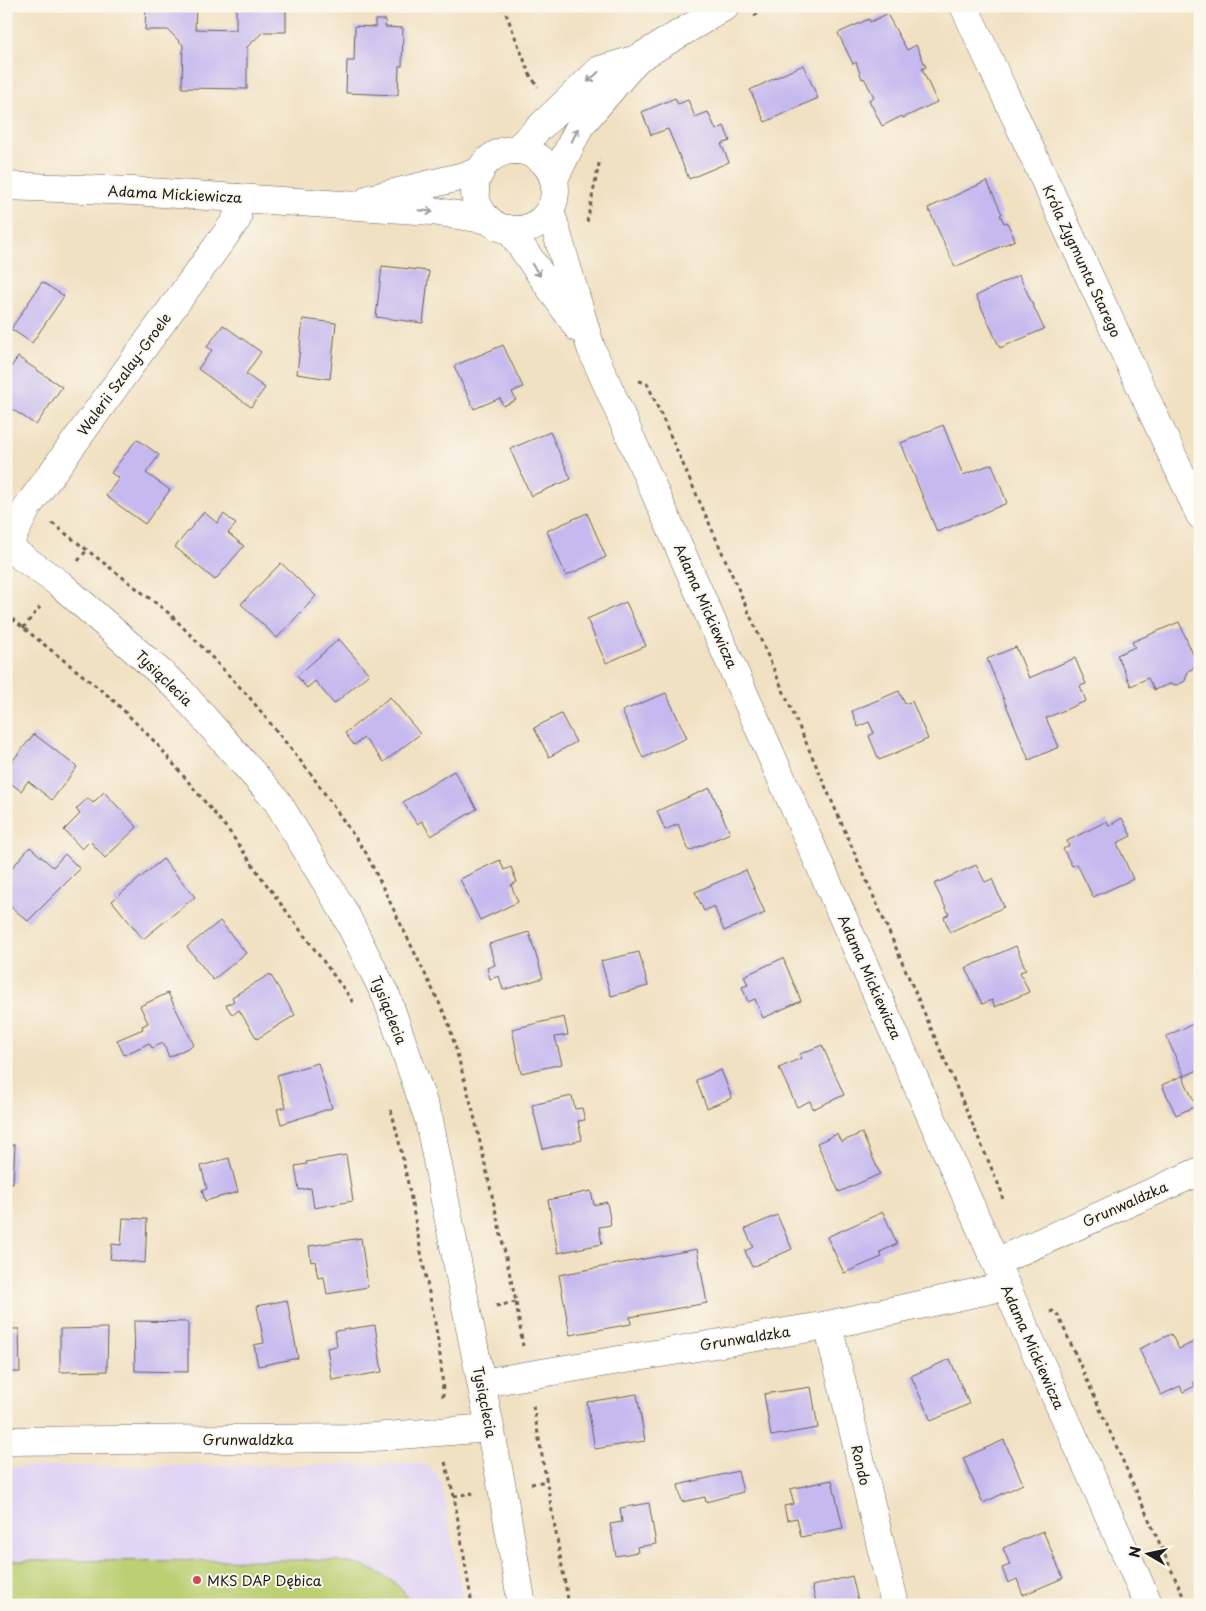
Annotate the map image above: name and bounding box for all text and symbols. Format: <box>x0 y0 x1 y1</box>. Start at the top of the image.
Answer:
one-way arrow <box>586 71 599 83</box>
one-way arrow <box>571 128 580 143</box>
street label: Adama Mickiewicza <box>107 180 244 208</box>
street label: Króla Zygmunta Starego <box>1037 181 1127 341</box>
one-way arrow <box>418 206 434 216</box>
one-way arrow <box>531 262 541 276</box>
street label: Walerii Szalay-Groele <box>72 308 176 440</box>
street label: Adama Mickiewicza <box>669 540 743 673</box>
street label: Tysiąclecia <box>131 645 198 711</box>
street label: Adama Mickiewicza <box>833 911 907 1044</box>
street label: Tysiąclecia <box>366 972 412 1048</box>
street label: Grunwaldzka <box>1079 1176 1171 1232</box>
street label: Adama Mickiewicza <box>996 1281 1070 1414</box>
street label: Grunwaldzka <box>698 1320 792 1356</box>
street label: Tysiąclecia <box>468 1364 502 1440</box>
street label: Grunwaldzka <box>202 1429 294 1450</box>
street label: Rondo <box>846 1443 876 1488</box>
north arrow <box>1124 1528 1174 1578</box>
text: N <box>1123 1545 1146 1559</box>
place label: MKS DAP Dębica <box>207 1570 322 1591</box>
marker: MKS DAP Dębica <box>191 1574 203 1586</box>

